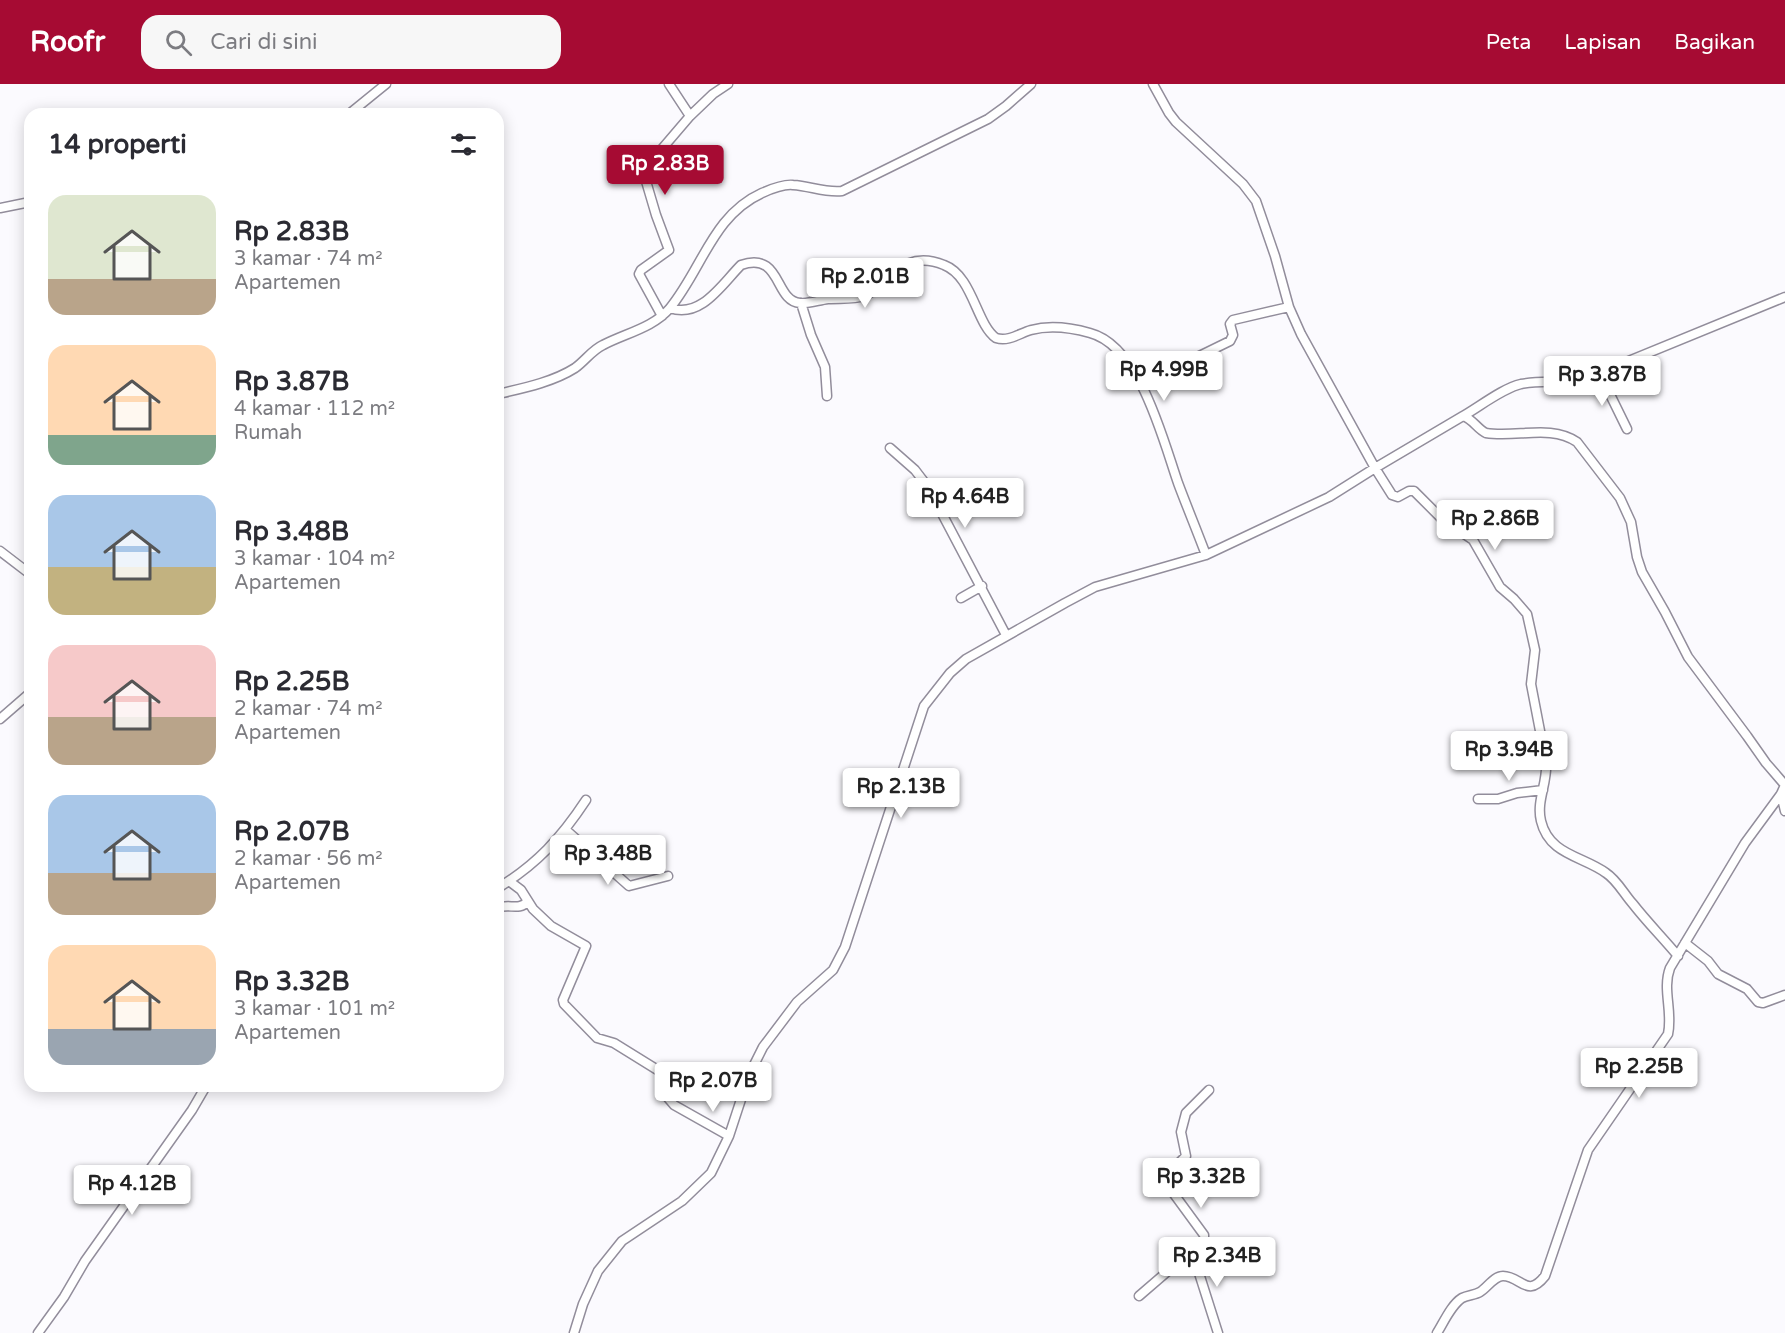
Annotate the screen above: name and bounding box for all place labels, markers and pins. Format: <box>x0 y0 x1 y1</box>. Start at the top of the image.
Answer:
pin: Rp 2.83B <box>603 145 727 196</box>
pin: Rp 2.01B <box>803 258 927 309</box>
pin: Rp 4.99B <box>1102 351 1226 402</box>
pin: Rp 3.87B <box>1540 356 1664 407</box>
pin: Rp 4.64B <box>903 478 1027 529</box>
pin: Rp 2.86B <box>1433 500 1557 551</box>
pin: Rp 3.94B <box>1447 731 1571 782</box>
pin: Rp 2.13B <box>839 768 963 819</box>
pin: Rp 3.48B <box>546 835 670 886</box>
pin: Rp 2.25B <box>1577 1048 1701 1099</box>
pin: Rp 2.07B <box>651 1062 775 1113</box>
pin: Rp 3.32B <box>1139 1158 1263 1209</box>
pin: Rp 4.12B <box>70 1165 194 1216</box>
pin: Rp 2.34B <box>1155 1237 1279 1288</box>

